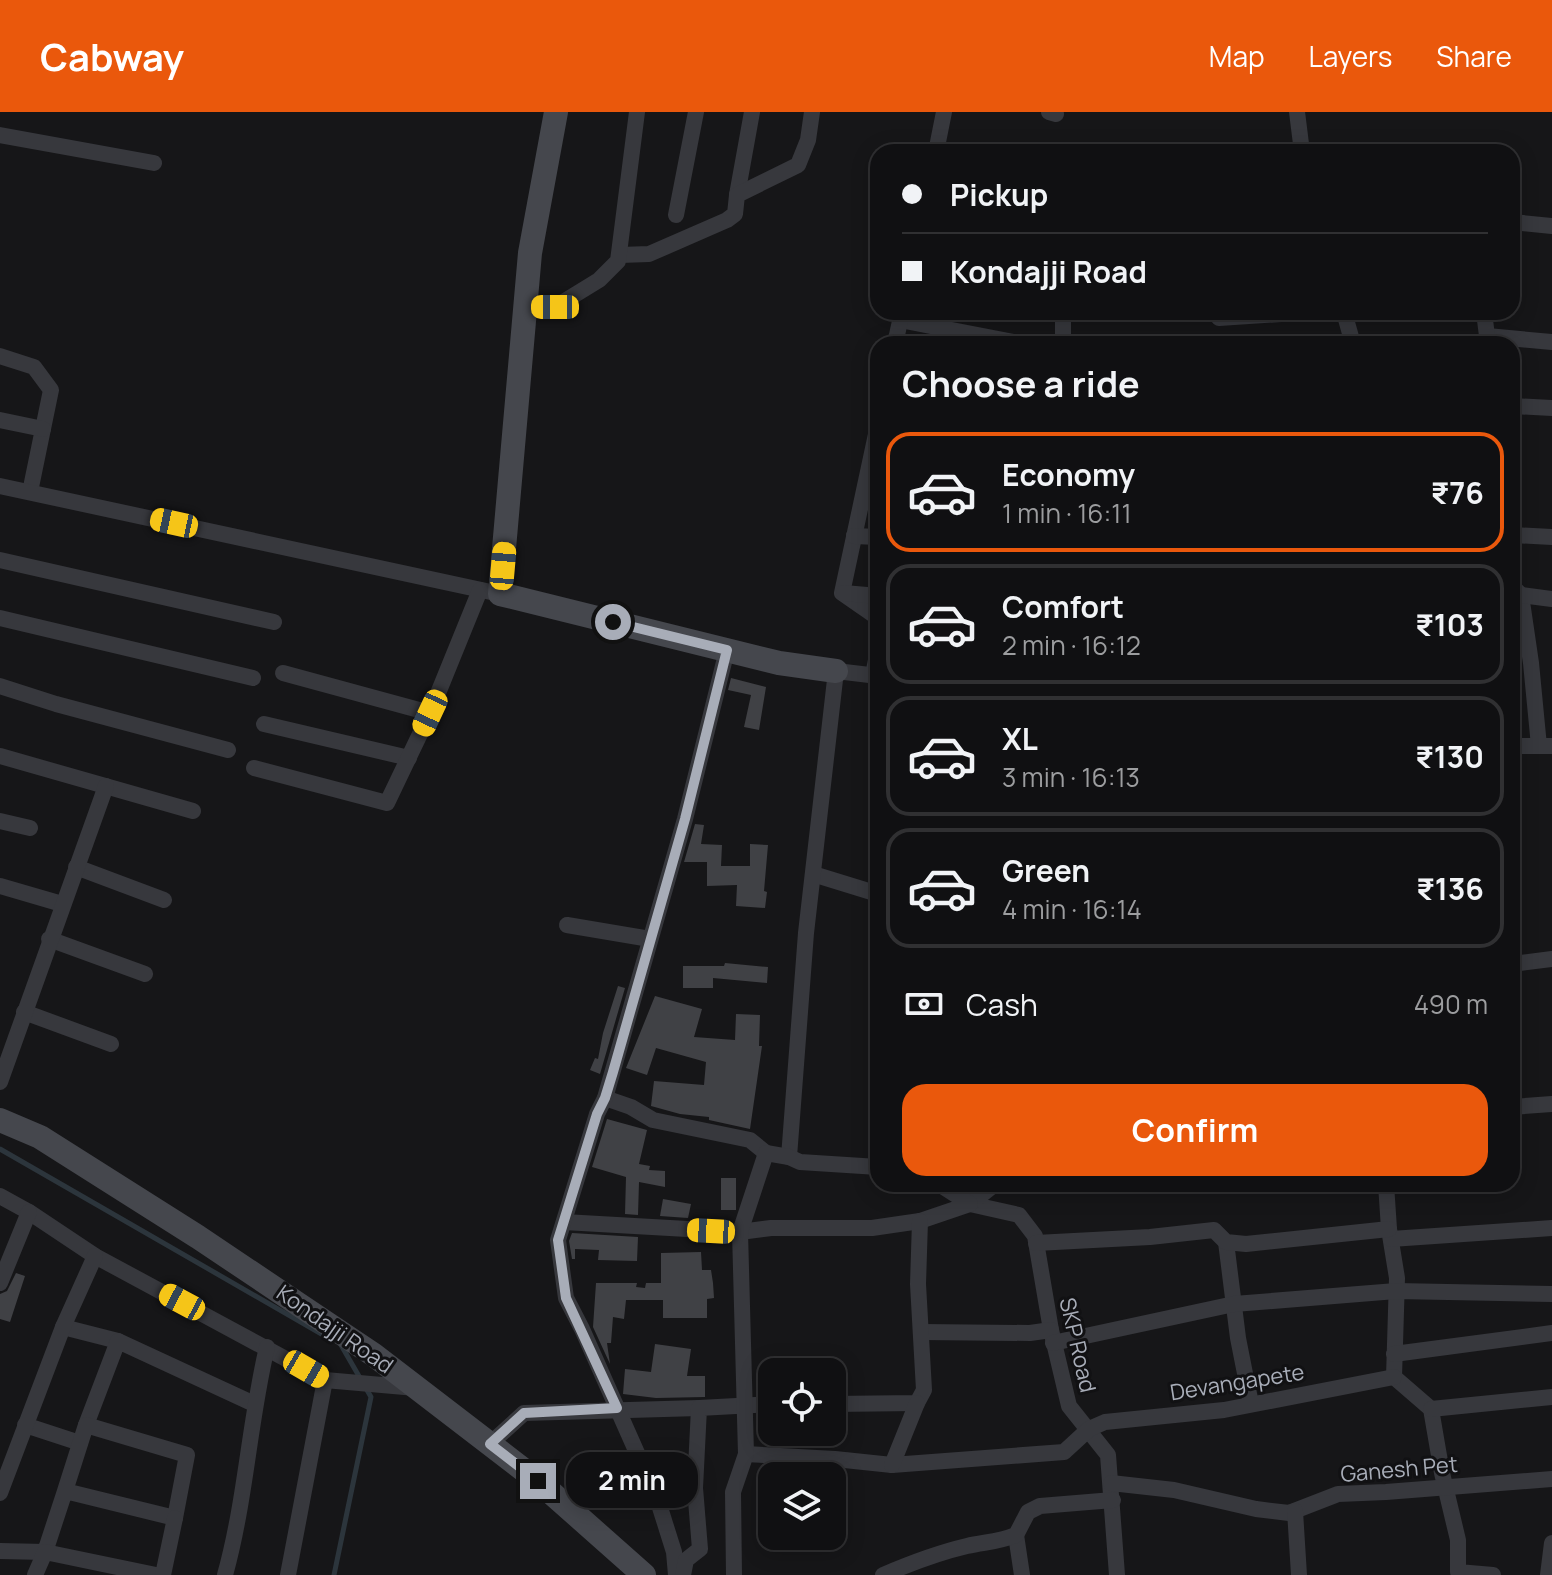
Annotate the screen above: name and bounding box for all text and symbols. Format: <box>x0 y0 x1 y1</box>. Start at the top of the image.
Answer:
text: Cabway <box>40 30 184 82</box>
text: Map <box>1209 37 1265 75</box>
text: Layers <box>1309 37 1392 75</box>
text: Share <box>1436 37 1512 75</box>
text: Pickup <box>950 174 1048 215</box>
text: Kondajji Road <box>950 251 1147 292</box>
car <box>531 295 579 319</box>
text: Choose a ride <box>902 359 1140 408</box>
text: Economy <box>1002 454 1135 495</box>
icon: car <box>906 456 978 528</box>
text: ₹76 <box>1431 472 1484 513</box>
text: 1 min · 16:11 <box>1002 495 1132 531</box>
car <box>148 506 200 540</box>
car <box>489 541 517 591</box>
text: Comfort <box>1002 586 1124 627</box>
icon: car <box>906 588 978 660</box>
route start <box>595 604 631 640</box>
text: ₹103 <box>1415 604 1484 645</box>
text: 2 min · 16:12 <box>1002 627 1141 663</box>
car <box>409 686 451 740</box>
text: XL <box>1002 718 1038 759</box>
icon: car <box>906 720 978 792</box>
text: ₹130 <box>1415 736 1484 777</box>
text: 3 min · 16:13 <box>1002 759 1140 795</box>
text: Green <box>1002 850 1090 891</box>
icon: car <box>906 852 978 924</box>
text: ₹136 <box>1416 868 1484 909</box>
text: 4 min · 16:14 <box>1002 891 1142 927</box>
icon: cash <box>902 982 946 1026</box>
text: Cash <box>966 984 1038 1025</box>
text: 490 m <box>1414 986 1488 1022</box>
button: Confirm <box>902 1084 1488 1176</box>
car <box>686 1218 736 1244</box>
street label: Kondajji Road <box>271 1278 399 1380</box>
car <box>155 1280 209 1324</box>
street label: SKP Road <box>1053 1295 1103 1395</box>
car <box>279 1347 333 1391</box>
street label: Devangapete <box>1168 1357 1306 1407</box>
map controls <box>758 1358 846 1550</box>
button: locate <box>758 1358 846 1446</box>
street label: Ganesh Pet <box>1339 1449 1459 1489</box>
callout: 2 min <box>566 1453 698 1509</box>
text: 2 min <box>598 1462 666 1498</box>
button: layers <box>758 1462 846 1550</box>
route end <box>520 1463 556 1499</box>

